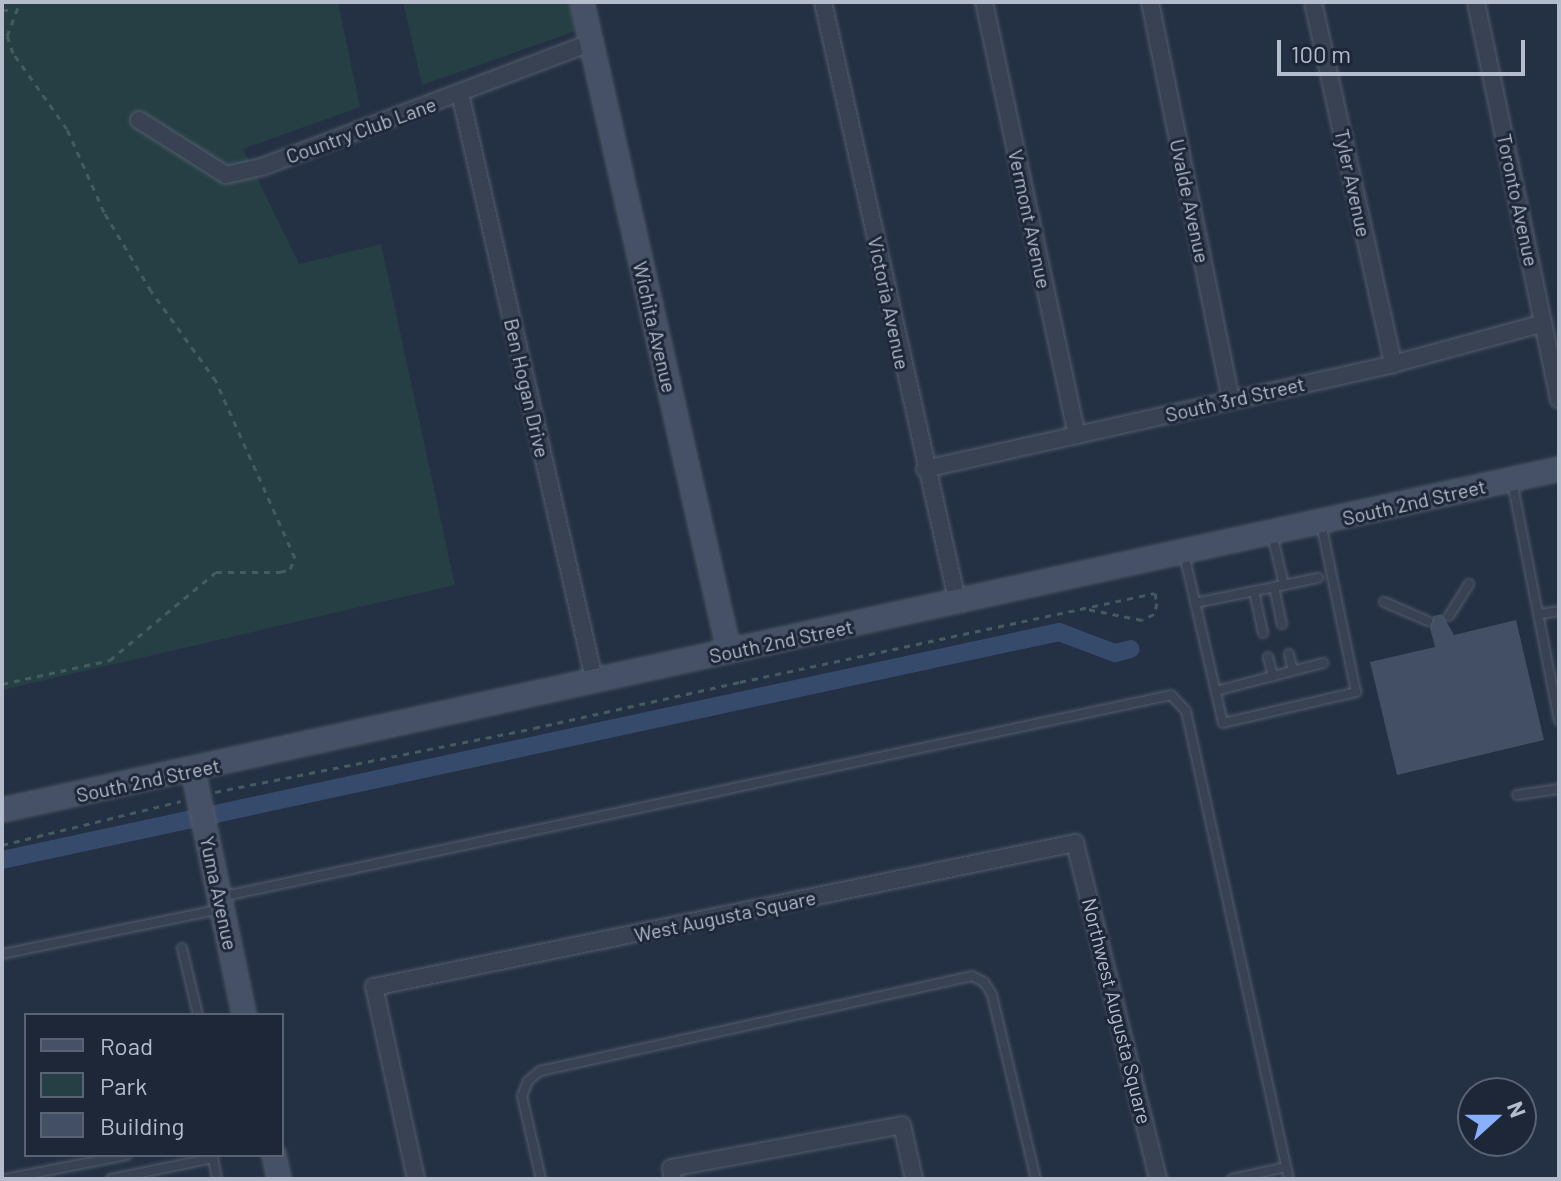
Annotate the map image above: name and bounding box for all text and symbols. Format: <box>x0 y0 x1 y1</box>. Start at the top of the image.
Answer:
scale bar <box>1281 24 1529 74</box>
text: 100 m <box>1291 39 1351 68</box>
street label: Country Club Lane <box>283 92 439 168</box>
street label: Tyler Avenue <box>1330 127 1376 239</box>
street label: Toronto Avenue <box>1492 131 1544 269</box>
street label: Uvalde Avenue <box>1165 137 1215 265</box>
street label: Vermont Avenue <box>1004 147 1056 291</box>
street label: Victoria Avenue <box>863 234 915 372</box>
street label: Wichita Avenue <box>628 259 682 395</box>
street label: Ben Hogan Drive <box>499 316 555 460</box>
street label: South 3rd Street <box>1163 371 1307 427</box>
street label: South 2nd Street <box>1340 474 1488 530</box>
street label: South 2nd Street <box>707 614 855 668</box>
street label: South 2nd Street <box>74 753 222 807</box>
street label: Yuma Avenue <box>195 834 243 952</box>
street label: West Augusta Square <box>632 885 818 947</box>
street label: Northwest Augusta Square <box>1077 895 1157 1127</box>
legend <box>24 1013 284 1157</box>
text: Road <box>100 1031 153 1060</box>
text: Park <box>100 1071 147 1100</box>
north arrow <box>1457 1077 1537 1157</box>
text: N <box>1503 1098 1532 1121</box>
text: Building <box>100 1111 184 1140</box>

